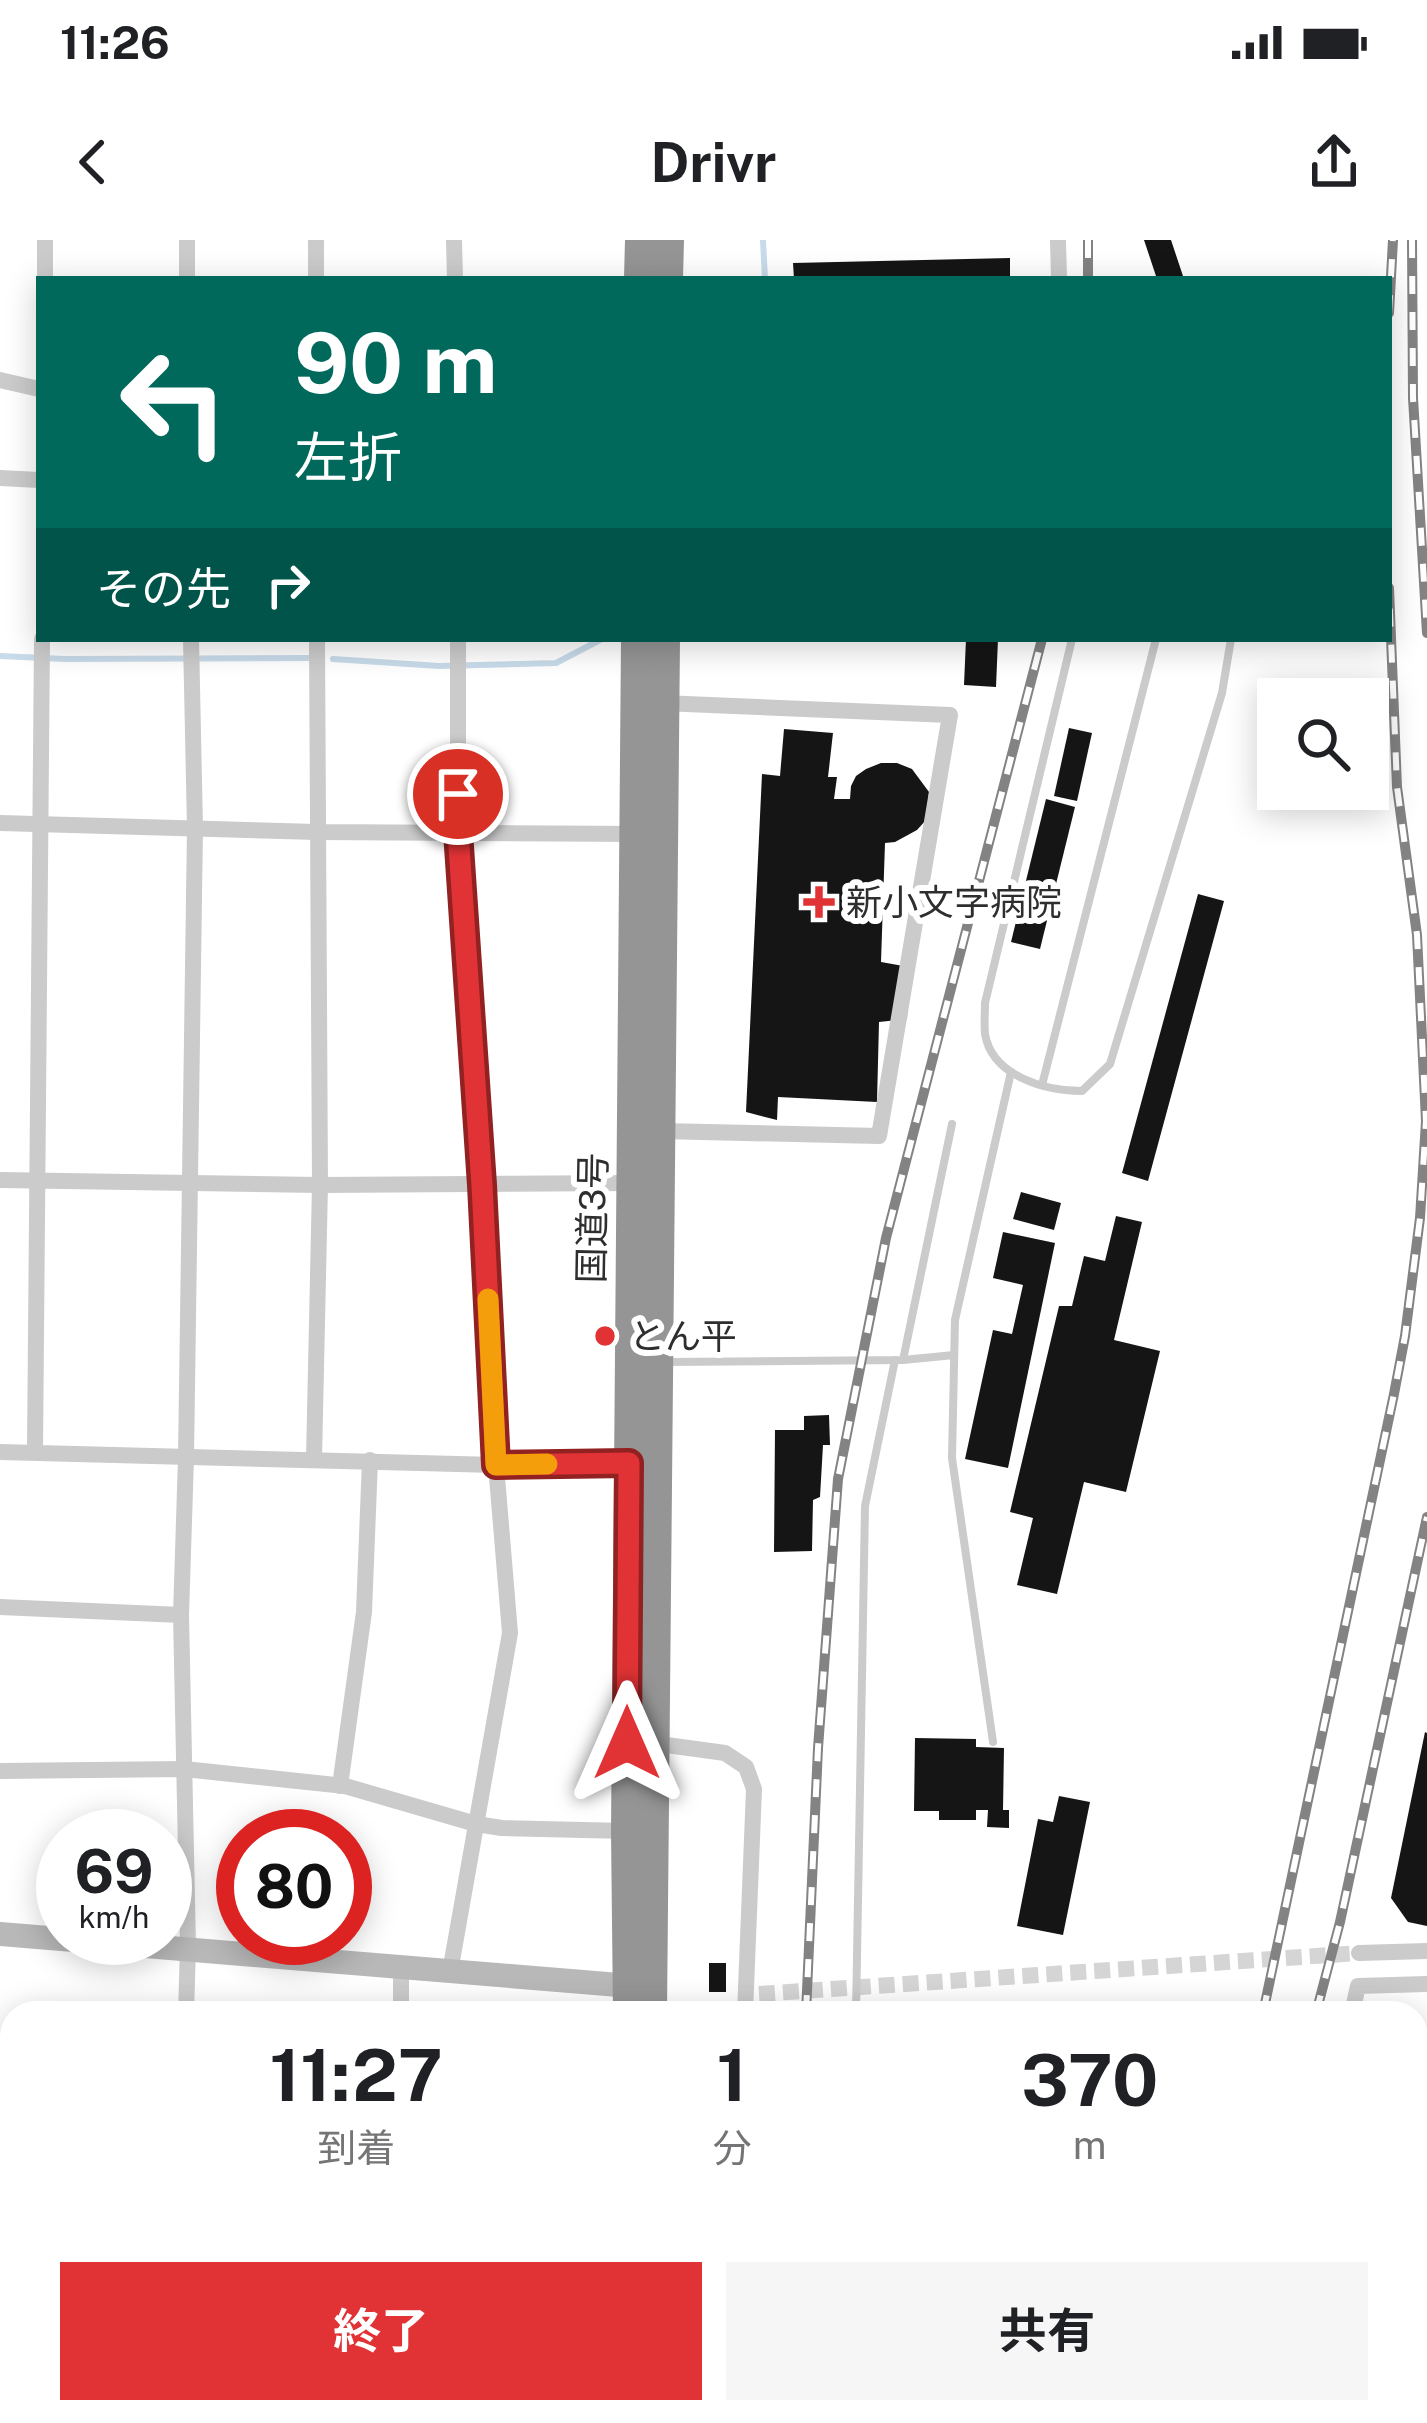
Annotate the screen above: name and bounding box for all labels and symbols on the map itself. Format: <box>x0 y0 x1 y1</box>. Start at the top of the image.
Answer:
pin <box>407 743 509 845</box>
place label: 新小文字病院 <box>846 881 1062 923</box>
marker: 新小文字病院 <box>803 886 835 918</box>
street label: 国道3号 <box>570 1152 614 1284</box>
place label: とん平 <box>629 1315 737 1357</box>
marker: とん平 <box>592 1323 618 1349</box>
position arrow <box>564 1680 690 1806</box>
speed limit sign: 80 <box>216 1809 372 1965</box>

